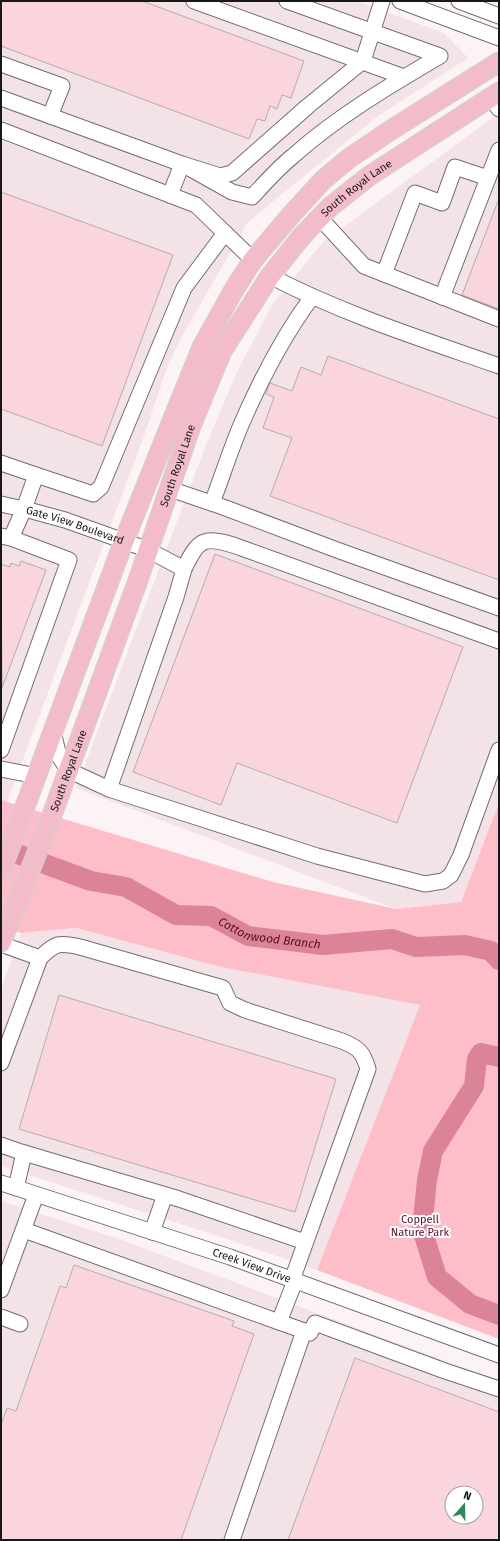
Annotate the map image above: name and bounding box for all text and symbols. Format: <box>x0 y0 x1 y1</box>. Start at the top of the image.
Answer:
street label: South Royal Lane <box>318 157 394 220</box>
street label: South Royal Lane <box>158 423 198 509</box>
street label: Gate View Boulevard <box>25 504 125 547</box>
street label: South Royal Lane <box>48 728 90 814</box>
water label: Cottonwood Branch <box>216 914 322 952</box>
park label: Coppell Nature Park <box>391 1213 450 1239</box>
street label: Creek View Drive <box>211 1246 293 1286</box>
north arrow <box>444 1485 484 1525</box>
text: N <box>462 1489 473 1503</box>

